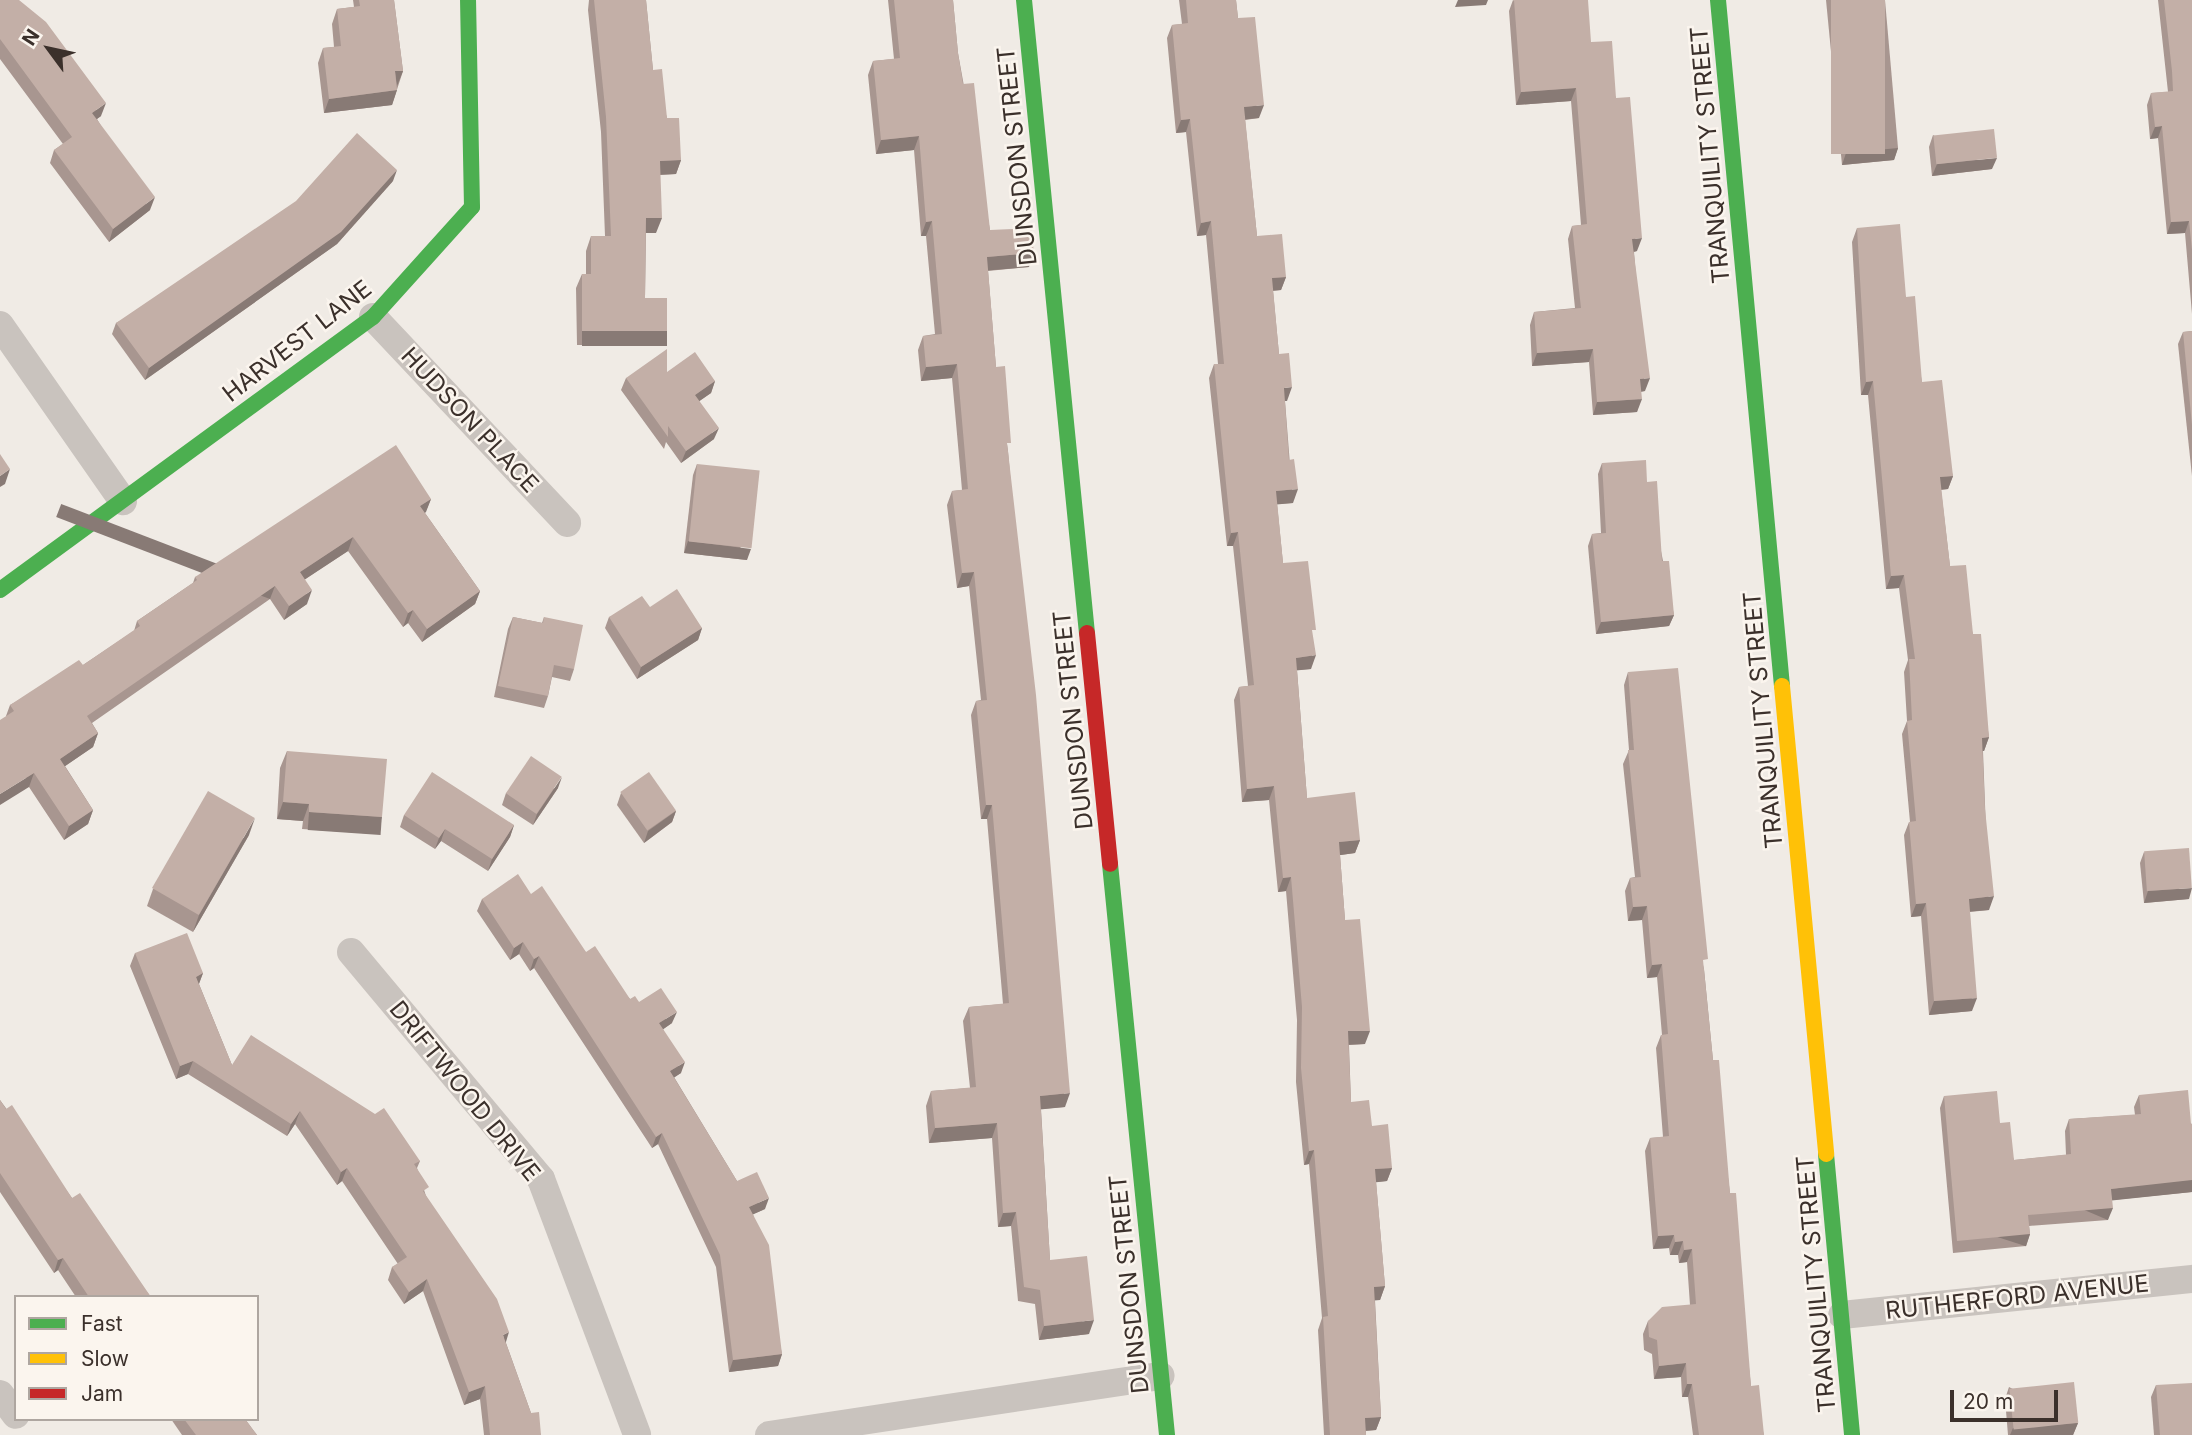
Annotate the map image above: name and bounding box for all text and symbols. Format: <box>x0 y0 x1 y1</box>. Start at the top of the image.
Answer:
north arrow <box>14 14 84 84</box>
text: N <box>17 25 45 50</box>
street label: TRANQUILITY STREET <box>1684 25 1736 285</box>
street label: DUNSDON STREET <box>991 45 1043 267</box>
street label: HARVEST LANE <box>217 274 377 408</box>
street label: HUDSON PLACE <box>395 341 545 499</box>
street label: TRANQUILITY STREET <box>1737 590 1789 850</box>
street label: DUNSDON STREET <box>1047 609 1099 831</box>
street label: DRIFTWOOD DRIVE <box>383 995 547 1187</box>
street label: TRANQUILITY STREET <box>1790 1154 1842 1414</box>
street label: DUNSDON STREET <box>1103 1173 1155 1395</box>
street label: RUTHERFORD AVENUE <box>1884 1269 2150 1325</box>
legend <box>14 1295 259 1421</box>
text: Fast <box>81 1311 123 1336</box>
text: Slow <box>81 1346 129 1371</box>
scale bar <box>1954 1376 2062 1420</box>
text: Jam <box>81 1381 123 1406</box>
text: 20 m <box>1963 1389 2013 1414</box>

